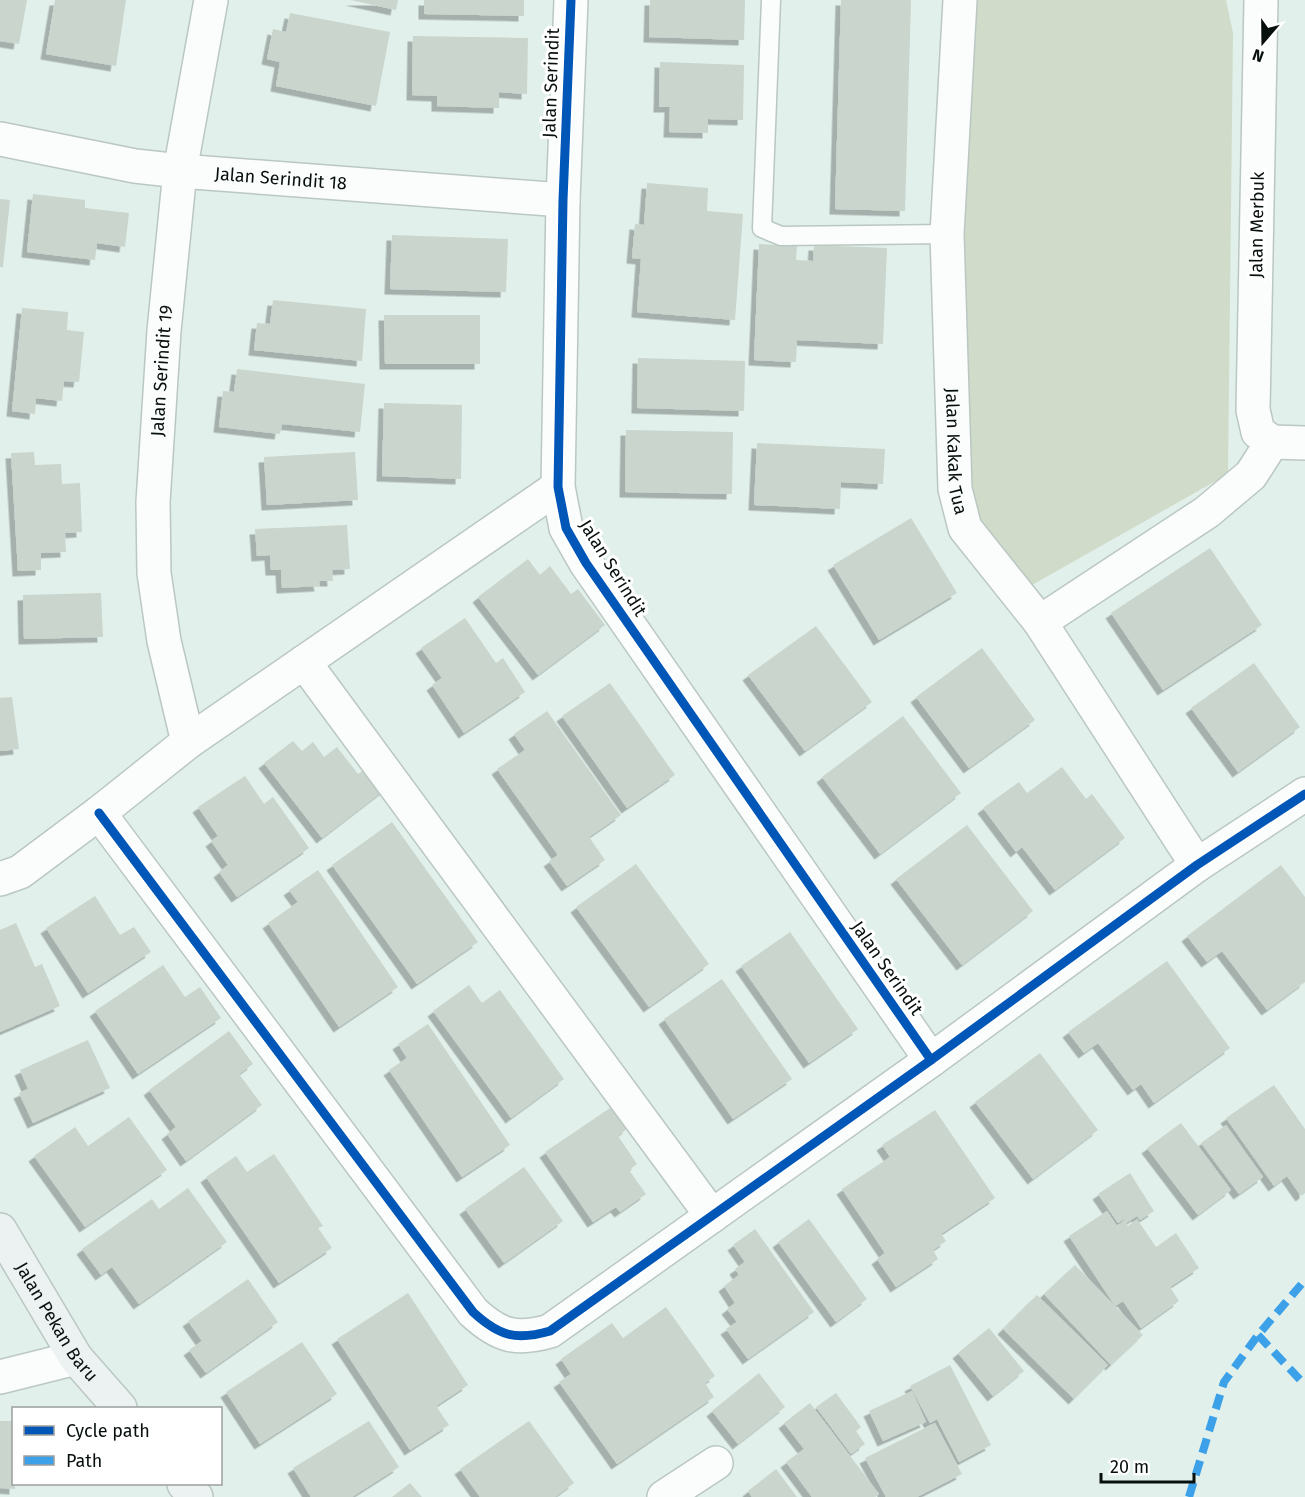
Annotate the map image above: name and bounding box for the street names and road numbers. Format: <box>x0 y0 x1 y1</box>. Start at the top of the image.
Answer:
street label: Jalan Serindit <box>538 27 564 138</box>
street label: Jalan Serindit 18 <box>214 163 348 195</box>
street label: Jalan Merbuk <box>1245 171 1269 278</box>
street label: Jalan Serindit 19 <box>146 304 178 437</box>
street label: Jalan Kakak Tua <box>941 388 972 517</box>
street label: Jalan Serindit <box>575 516 652 621</box>
street label: Jalan Serindit <box>846 917 928 1020</box>
street label: Jalan Pekan Baru <box>11 1258 103 1386</box>

